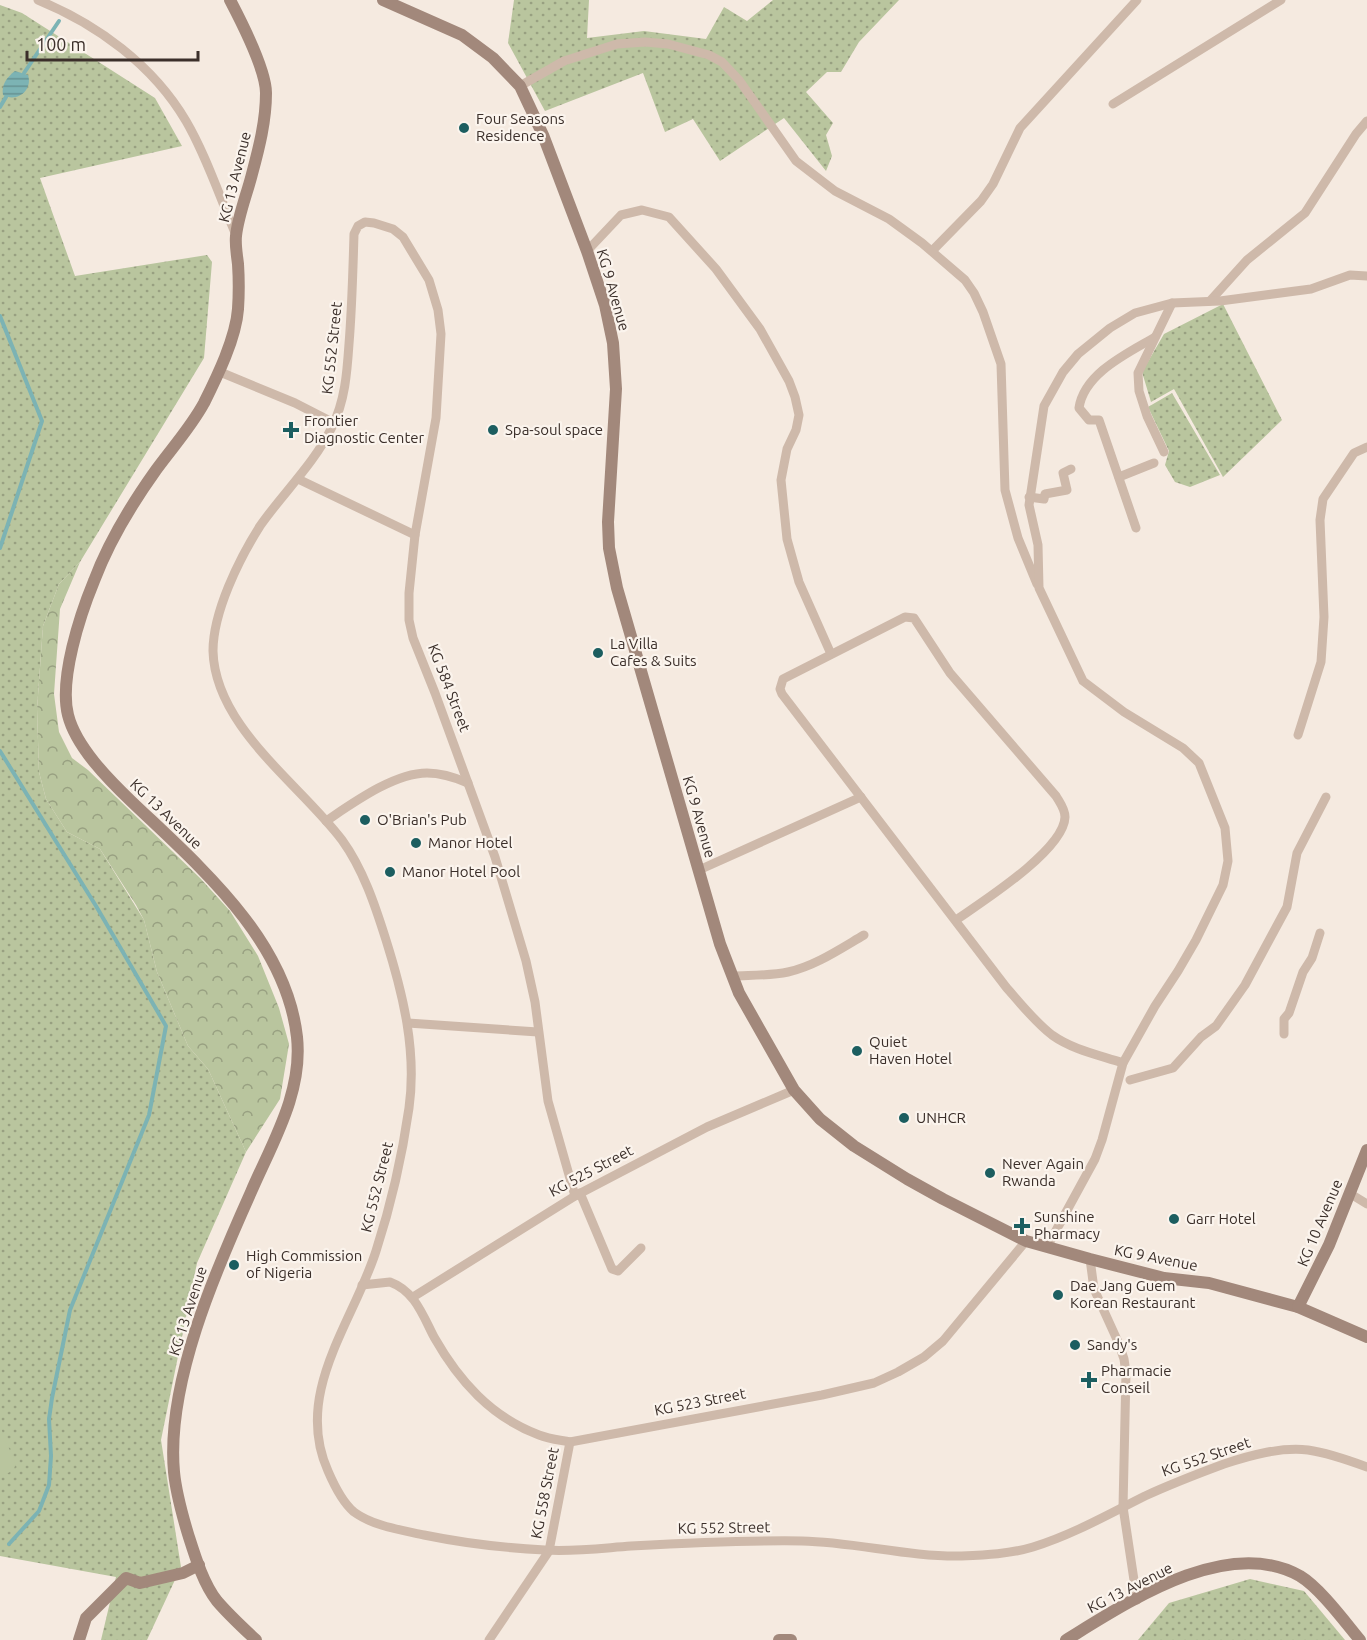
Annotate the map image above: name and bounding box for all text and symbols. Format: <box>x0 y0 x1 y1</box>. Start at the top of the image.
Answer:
scale bar <box>27 24 198 62</box>
text: 100 m <box>36 34 86 54</box>
place label: Four Seasons Residence <box>476 110 565 144</box>
marker: Four Seasons Residence <box>457 121 471 135</box>
street label: KG 13 Avenue <box>215 130 254 224</box>
street label: KG 9 Avenue <box>594 247 633 333</box>
street label: KG 552 Street <box>318 301 345 395</box>
place label: Frontier Diagnostic Center <box>304 412 425 446</box>
marker: Frontier Diagnostic Center <box>282 421 300 439</box>
place label: Spa-soul space <box>505 421 603 438</box>
marker: Spa-soul space <box>486 423 500 437</box>
place label: La Villa Cafes & Suits <box>610 635 697 669</box>
street label: KG 584 Street <box>425 641 474 734</box>
marker: La Villa Cafes & Suits <box>591 646 605 660</box>
street label: KG 9 Avenue <box>680 774 719 860</box>
street label: KG 13 Avenue <box>127 775 206 852</box>
place label: O'Brian's Pub <box>377 811 467 828</box>
marker: O'Brian's Pub <box>358 813 372 827</box>
place label: Manor Hotel <box>428 834 513 851</box>
marker: Manor Hotel <box>409 836 423 850</box>
place label: Manor Hotel Pool <box>402 863 520 880</box>
marker: Manor Hotel Pool <box>383 865 397 879</box>
place label: Quiet Haven Hotel <box>869 1033 952 1067</box>
marker: Quiet Haven Hotel <box>850 1044 864 1058</box>
place label: UNHCR <box>916 1109 966 1126</box>
marker: UNHCR <box>897 1111 911 1125</box>
street label: KG 552 Street <box>357 1140 396 1234</box>
street label: KG 525 Street <box>546 1141 636 1200</box>
place label: Never Again Rwanda <box>1002 1155 1084 1189</box>
marker: Never Again Rwanda <box>983 1166 997 1180</box>
street label: KG 10 Avenue <box>1294 1177 1346 1269</box>
place label: Sunshine Pharmacy <box>1034 1208 1100 1242</box>
place label: Garr Hotel <box>1186 1210 1256 1227</box>
marker: Garr Hotel <box>1167 1212 1181 1226</box>
marker: Sunshine Pharmacy <box>1015 1219 1029 1233</box>
street label: KG 9 Avenue <box>1113 1241 1199 1274</box>
place label: High Commission of Nigeria <box>246 1247 362 1281</box>
marker: High Commission of Nigeria <box>227 1258 241 1272</box>
street label: KG 13 Avenue <box>165 1264 210 1358</box>
place label: Dae Jang Guem Korean Restaurant <box>1070 1277 1196 1311</box>
marker: Dae Jang Guem Korean Restaurant <box>1051 1288 1065 1302</box>
place label: Sandy's <box>1087 1336 1137 1353</box>
marker: Sandy's <box>1068 1338 1082 1352</box>
place label: Pharmacie Conseil <box>1101 1362 1172 1396</box>
marker: Pharmacie Conseil <box>1082 1373 1096 1387</box>
street label: KG 523 Street <box>653 1384 747 1419</box>
street label: KG 552 Street <box>1159 1433 1253 1480</box>
street label: KG 558 Street <box>527 1446 562 1540</box>
street label: KG 552 Street <box>677 1518 771 1537</box>
street label: KG 13 Avenue <box>1084 1559 1175 1616</box>

